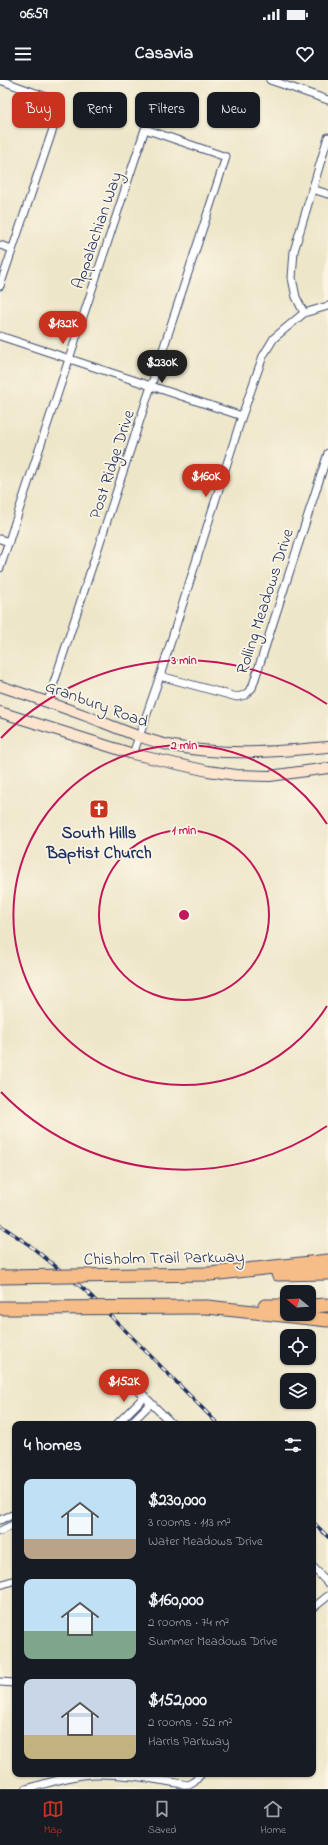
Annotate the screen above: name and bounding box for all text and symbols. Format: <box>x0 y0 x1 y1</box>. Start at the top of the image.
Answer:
text: 06:59 <box>20 3 47 25</box>
text: Casavia <box>135 41 193 67</box>
icon: menu <box>12 43 34 65</box>
icon: heart <box>294 43 316 65</box>
chip: Buy <box>12 92 65 128</box>
chip: Rent <box>73 92 127 128</box>
chip: Filters <box>135 92 199 128</box>
chip: New <box>207 92 260 128</box>
street label: Appalachian Way <box>66 169 130 293</box>
pin: $132K <box>35 311 91 345</box>
text: $132K <box>48 314 78 333</box>
pin: $230K <box>134 350 190 384</box>
text: $230K <box>146 353 178 372</box>
street label: Post Ridge Drive <box>83 406 144 523</box>
pin: $160K <box>178 464 234 498</box>
text: $160K <box>191 467 221 486</box>
street label: Rolling Meadows Drive <box>230 525 303 678</box>
text: 3 min <box>170 652 197 670</box>
street label: Granbury Road <box>41 674 152 736</box>
text: 2 min <box>170 737 197 755</box>
church icon: South Hills Baptist Church <box>88 798 110 820</box>
place label: South Hills Baptist Church <box>45 821 152 866</box>
text: 1 min <box>172 822 196 840</box>
centre of rings <box>177 908 191 922</box>
street label: Chisholm Trail Parkway <box>83 1245 245 1273</box>
north arrow <box>280 1285 316 1321</box>
map controls <box>280 1285 316 1409</box>
button: locate <box>280 1329 316 1365</box>
pin: $152K <box>96 1369 152 1403</box>
text: $152K <box>108 1372 140 1391</box>
button: layers <box>280 1373 316 1409</box>
text: 4 homes <box>24 1433 82 1458</box>
icon: filters <box>282 1434 304 1456</box>
text: $230,000 <box>148 1488 206 1513</box>
icon: home <box>56 1495 104 1543</box>
text: 3 rooms · 113 m² <box>148 1513 231 1532</box>
text: Water Meadows Drive <box>148 1532 263 1551</box>
text: $160,000 <box>148 1588 203 1613</box>
icon: home <box>56 1595 104 1643</box>
text: 2 rooms · 74 m² <box>148 1613 229 1632</box>
text: Summer Meadows Drive <box>148 1632 277 1651</box>
text: $152,000 <box>148 1688 207 1713</box>
icon: home <box>56 1695 104 1743</box>
text: 2 rooms · 52 m² <box>148 1713 232 1732</box>
text: Harris Parkway <box>148 1732 229 1751</box>
tab: Map <box>42 1798 64 1838</box>
tab: Saved <box>148 1798 177 1838</box>
tab: Home <box>260 1798 286 1838</box>

